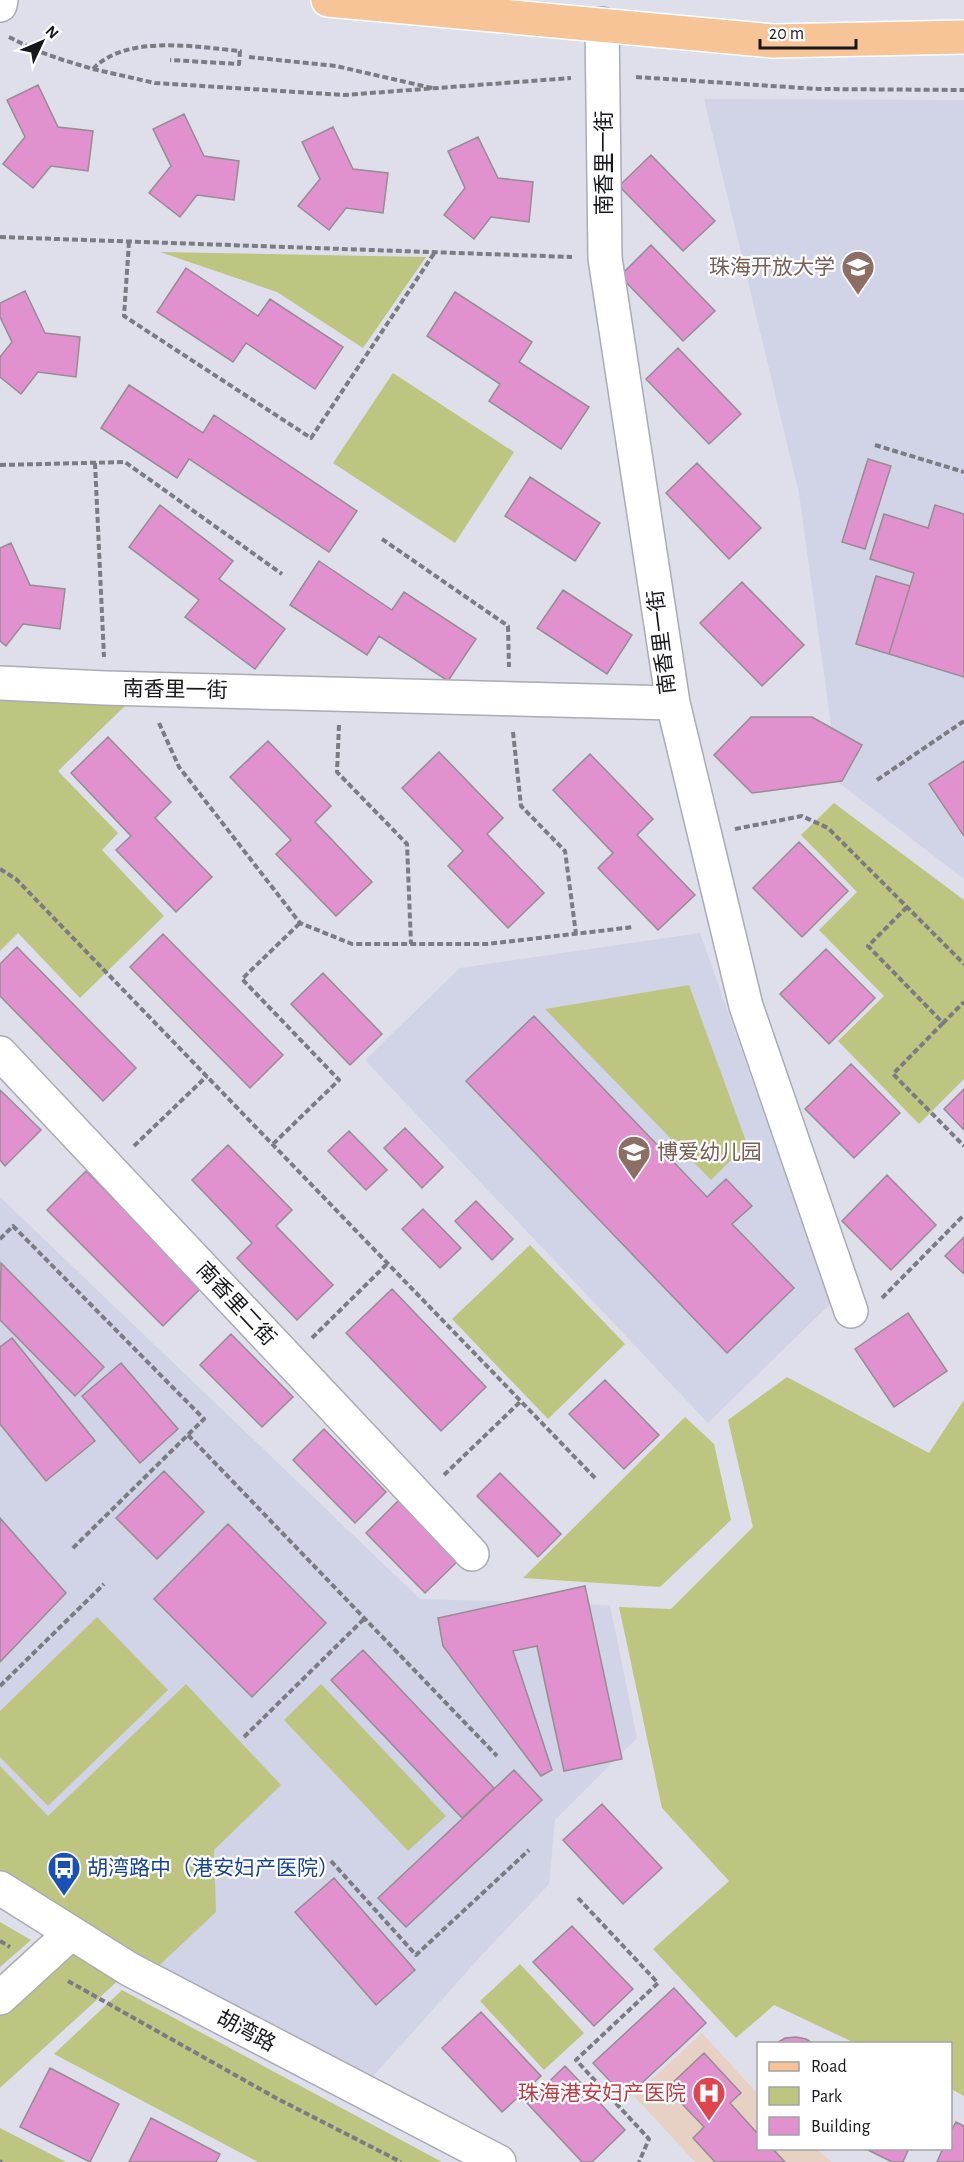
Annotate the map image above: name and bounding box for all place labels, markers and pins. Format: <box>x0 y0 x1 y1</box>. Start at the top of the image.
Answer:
school or university icon: 珠海开放大学 <box>840 249 876 296</box>
place label: 珠海开放大学 <box>709 256 835 278</box>
school or university icon: 博爱幼儿园 <box>616 1134 652 1181</box>
place label: 博爱幼儿园 <box>657 1141 762 1163</box>
bus stop icon: 胡湾路中（港安妇产医院） <box>46 1850 82 1897</box>
place label: 胡湾路中（港安妇产医院） <box>87 1857 339 1879</box>
hospital icon: 珠海港安妇产医院 <box>691 2075 727 2122</box>
place label: 珠海港安妇产医院 <box>518 2082 686 2104</box>

